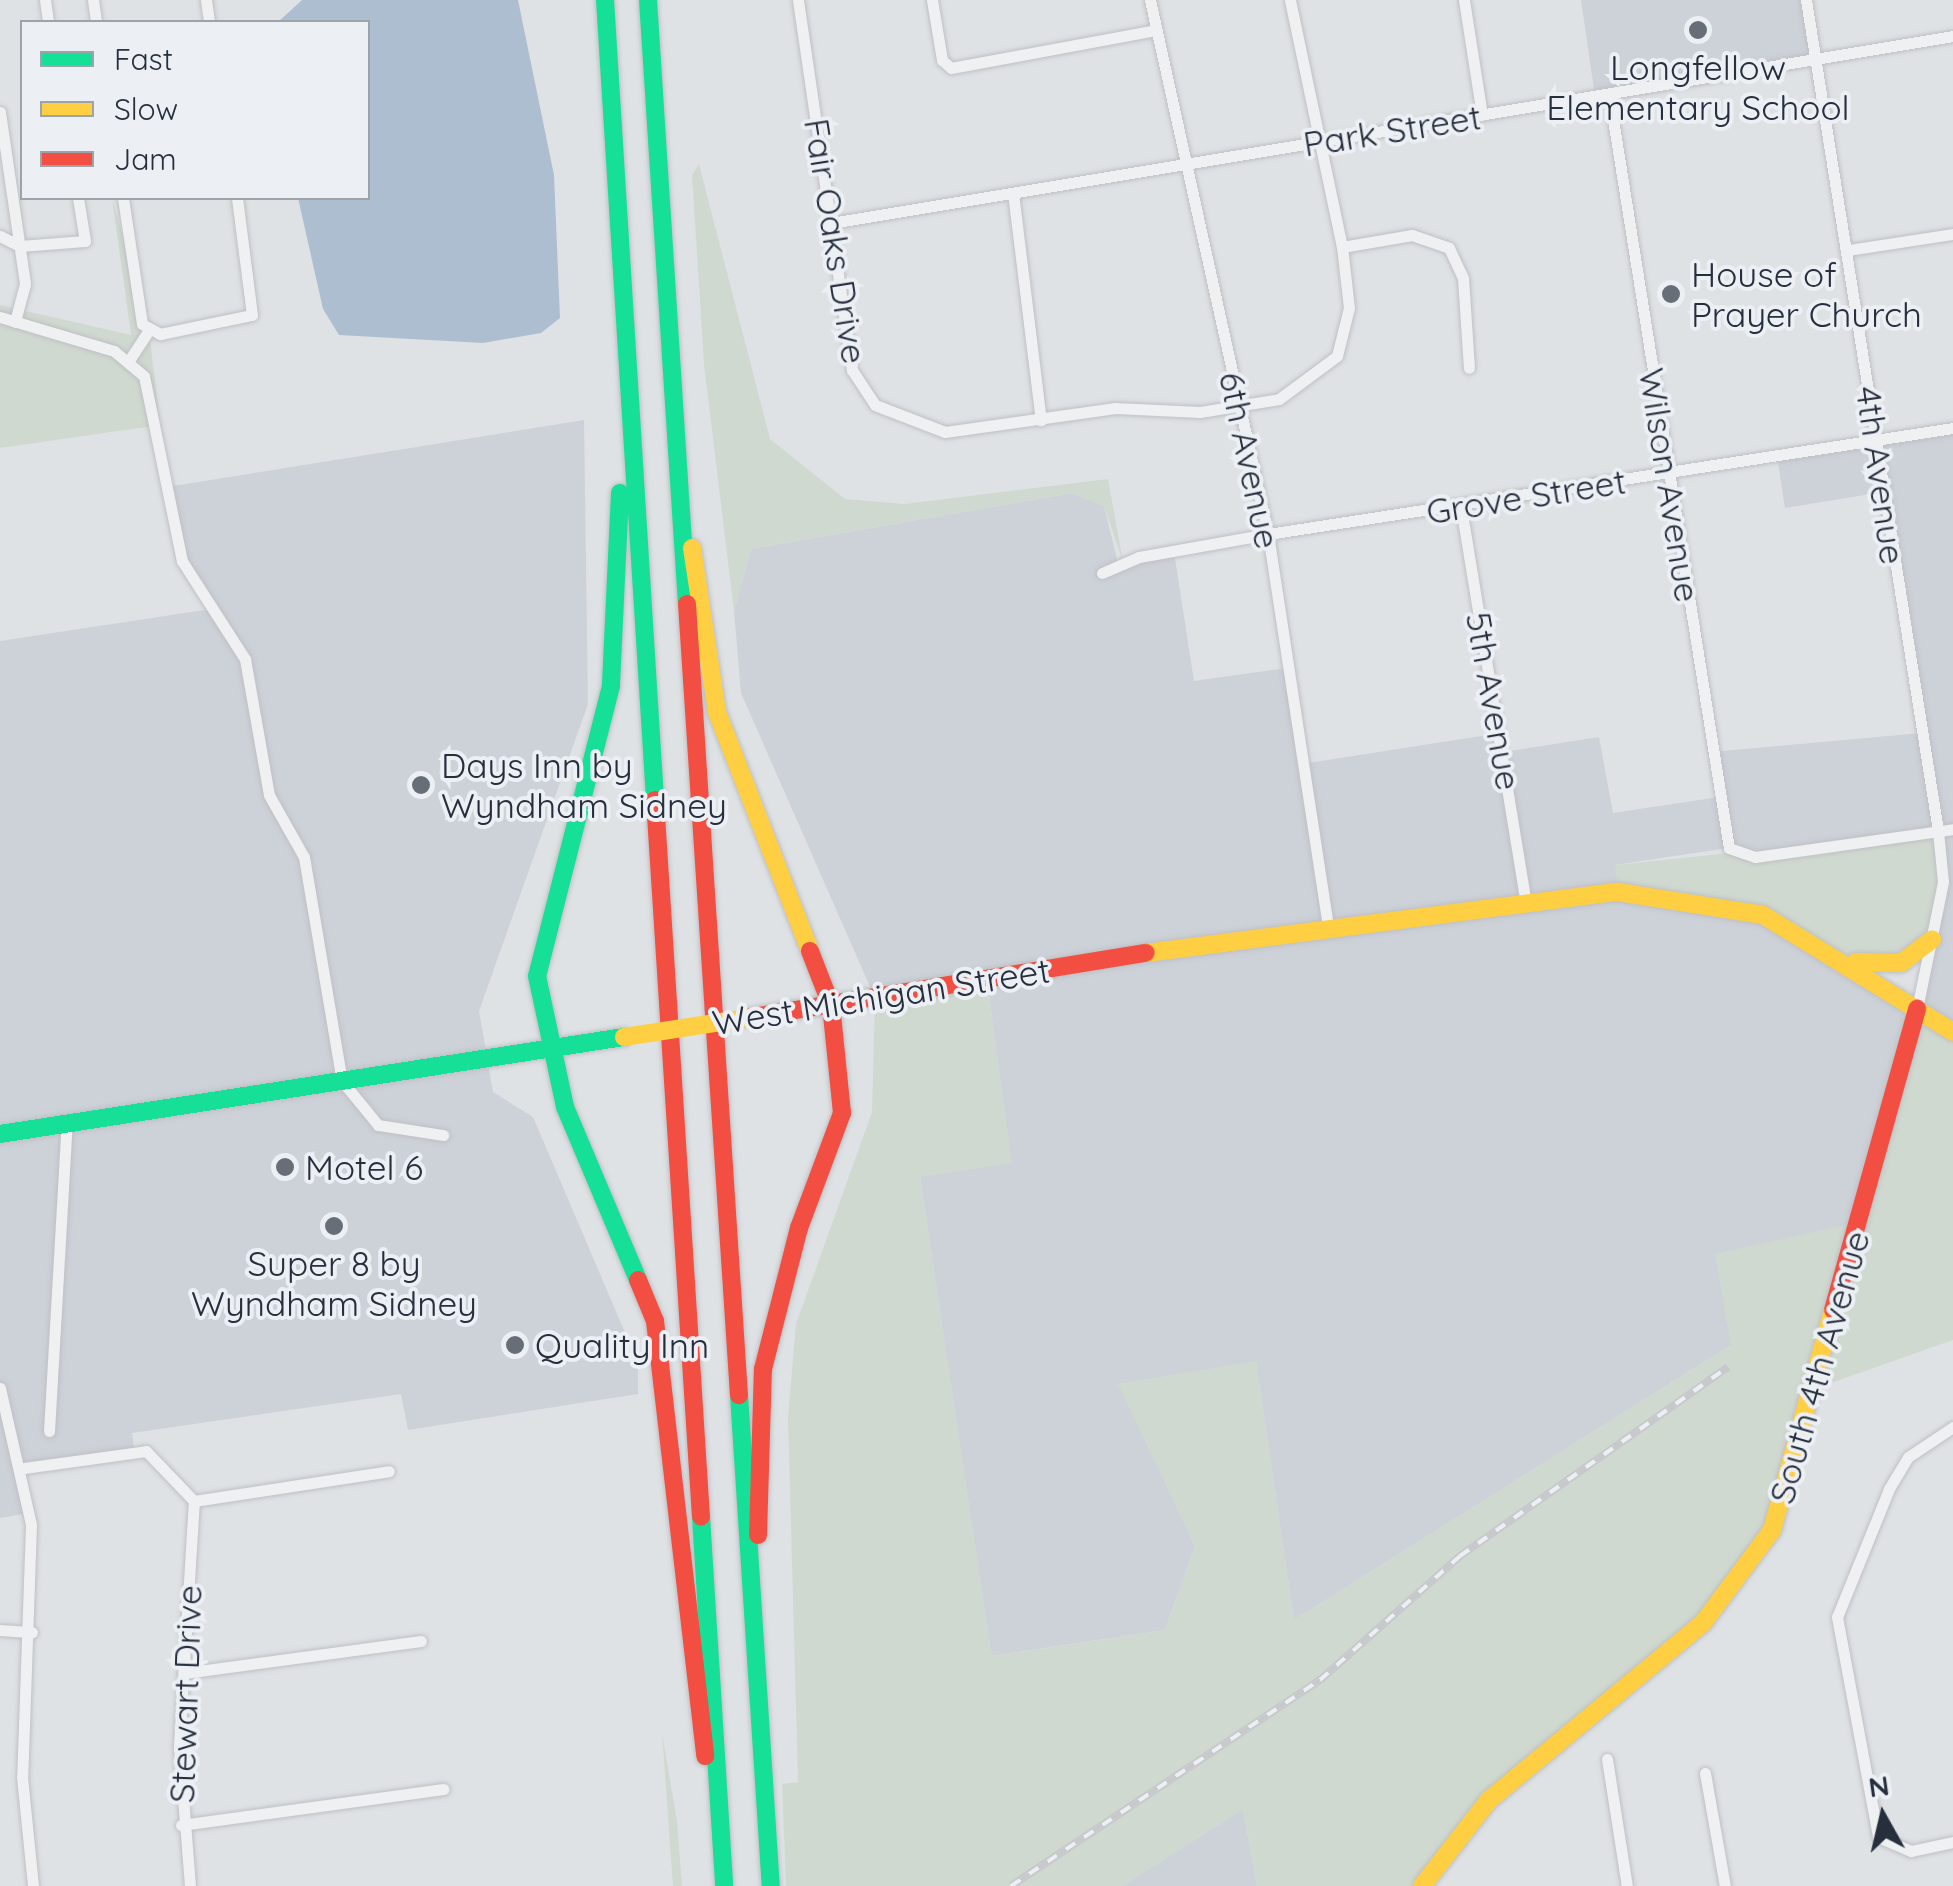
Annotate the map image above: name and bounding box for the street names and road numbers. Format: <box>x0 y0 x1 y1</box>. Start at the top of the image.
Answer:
street label: Park Street <box>1300 95 1484 165</box>
street label: Fair Oaks Drive <box>796 115 876 367</box>
street label: Wilson Avenue <box>1631 365 1709 605</box>
street label: 6th Avenue <box>1211 368 1289 552</box>
street label: 4th Avenue <box>1848 383 1914 567</box>
street label: Grove Street <box>1423 460 1629 532</box>
street label: 5th Avenue <box>1458 609 1530 793</box>
street label: West Michigan Street <box>709 949 1053 1043</box>
street label: South 4th Avenue <box>1760 1226 1878 1508</box>
street label: Stewart Drive <box>160 1584 210 1804</box>

